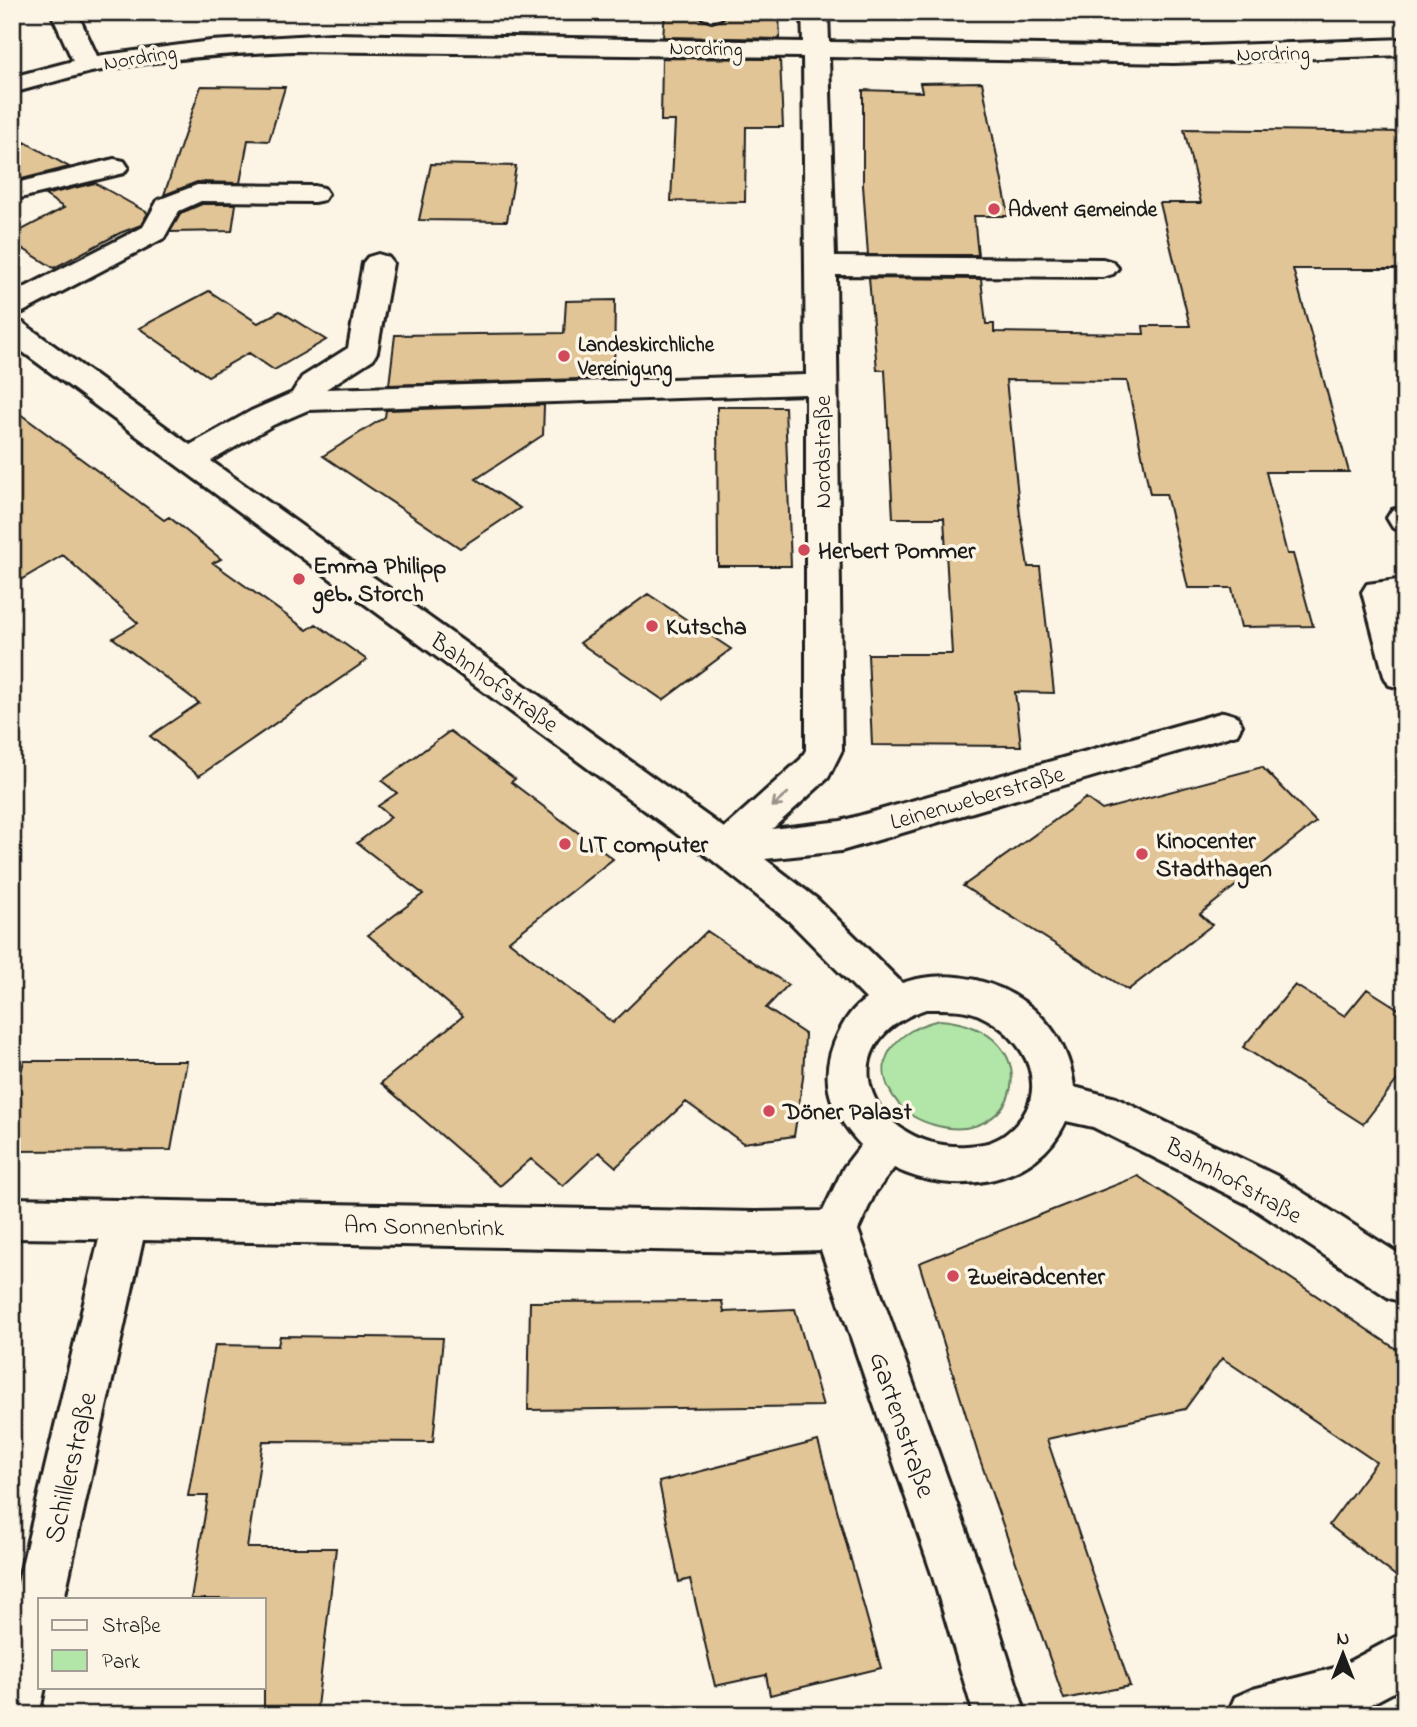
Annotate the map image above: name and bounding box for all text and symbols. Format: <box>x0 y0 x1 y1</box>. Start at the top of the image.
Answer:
street label: Nordring <box>669 34 743 68</box>
street label: Nordring <box>102 38 179 82</box>
street label: Nordring <box>1236 39 1310 73</box>
place label: Advent Gemeinde <box>1008 196 1158 226</box>
marker: Advent Gemeinde <box>986 201 1002 217</box>
place label: Landeskirchliche Vereinigung <box>577 331 715 387</box>
marker: Landeskirchliche Vereinigung <box>556 348 572 364</box>
street label: Nordstraße <box>807 395 842 509</box>
place label: Herbert Pommer <box>818 535 976 570</box>
marker: Herbert Pommer <box>796 542 812 558</box>
place label: Emma Philipp geb. Storch <box>312 550 446 614</box>
marker: Emma Philipp geb. Storch <box>291 571 307 587</box>
place label: Kutscha <box>666 611 747 646</box>
marker: Kutscha <box>644 618 660 634</box>
street label: Bahnhofstraße <box>421 625 565 743</box>
street label: Leinenweberstraße <box>886 758 1069 841</box>
one-way arrow <box>771 792 789 808</box>
place label: Kinocenter Stadthagen <box>1156 825 1272 889</box>
place label: LIT computer <box>579 829 709 864</box>
marker: LIT computer <box>557 836 573 852</box>
marker: Kinocenter Stadthagen <box>1134 846 1150 862</box>
place label: Döner Palast <box>782 1096 913 1131</box>
marker: Döner Palast <box>761 1103 777 1119</box>
street label: Bahnhofstraße <box>1157 1130 1308 1234</box>
street label: Am Sonnenbrink <box>343 1210 505 1247</box>
place label: Zweiradcenter <box>967 1261 1105 1296</box>
marker: Zweiradcenter <box>945 1268 961 1284</box>
street label: Gartenstraße <box>857 1347 945 1504</box>
street label: Schillerstraße <box>35 1388 110 1547</box>
legend <box>38 1598 266 1688</box>
text: Straße <box>102 1612 161 1642</box>
north arrow <box>1308 1618 1378 1688</box>
text: N <box>1337 1626 1350 1653</box>
text: Park <box>102 1648 141 1678</box>

